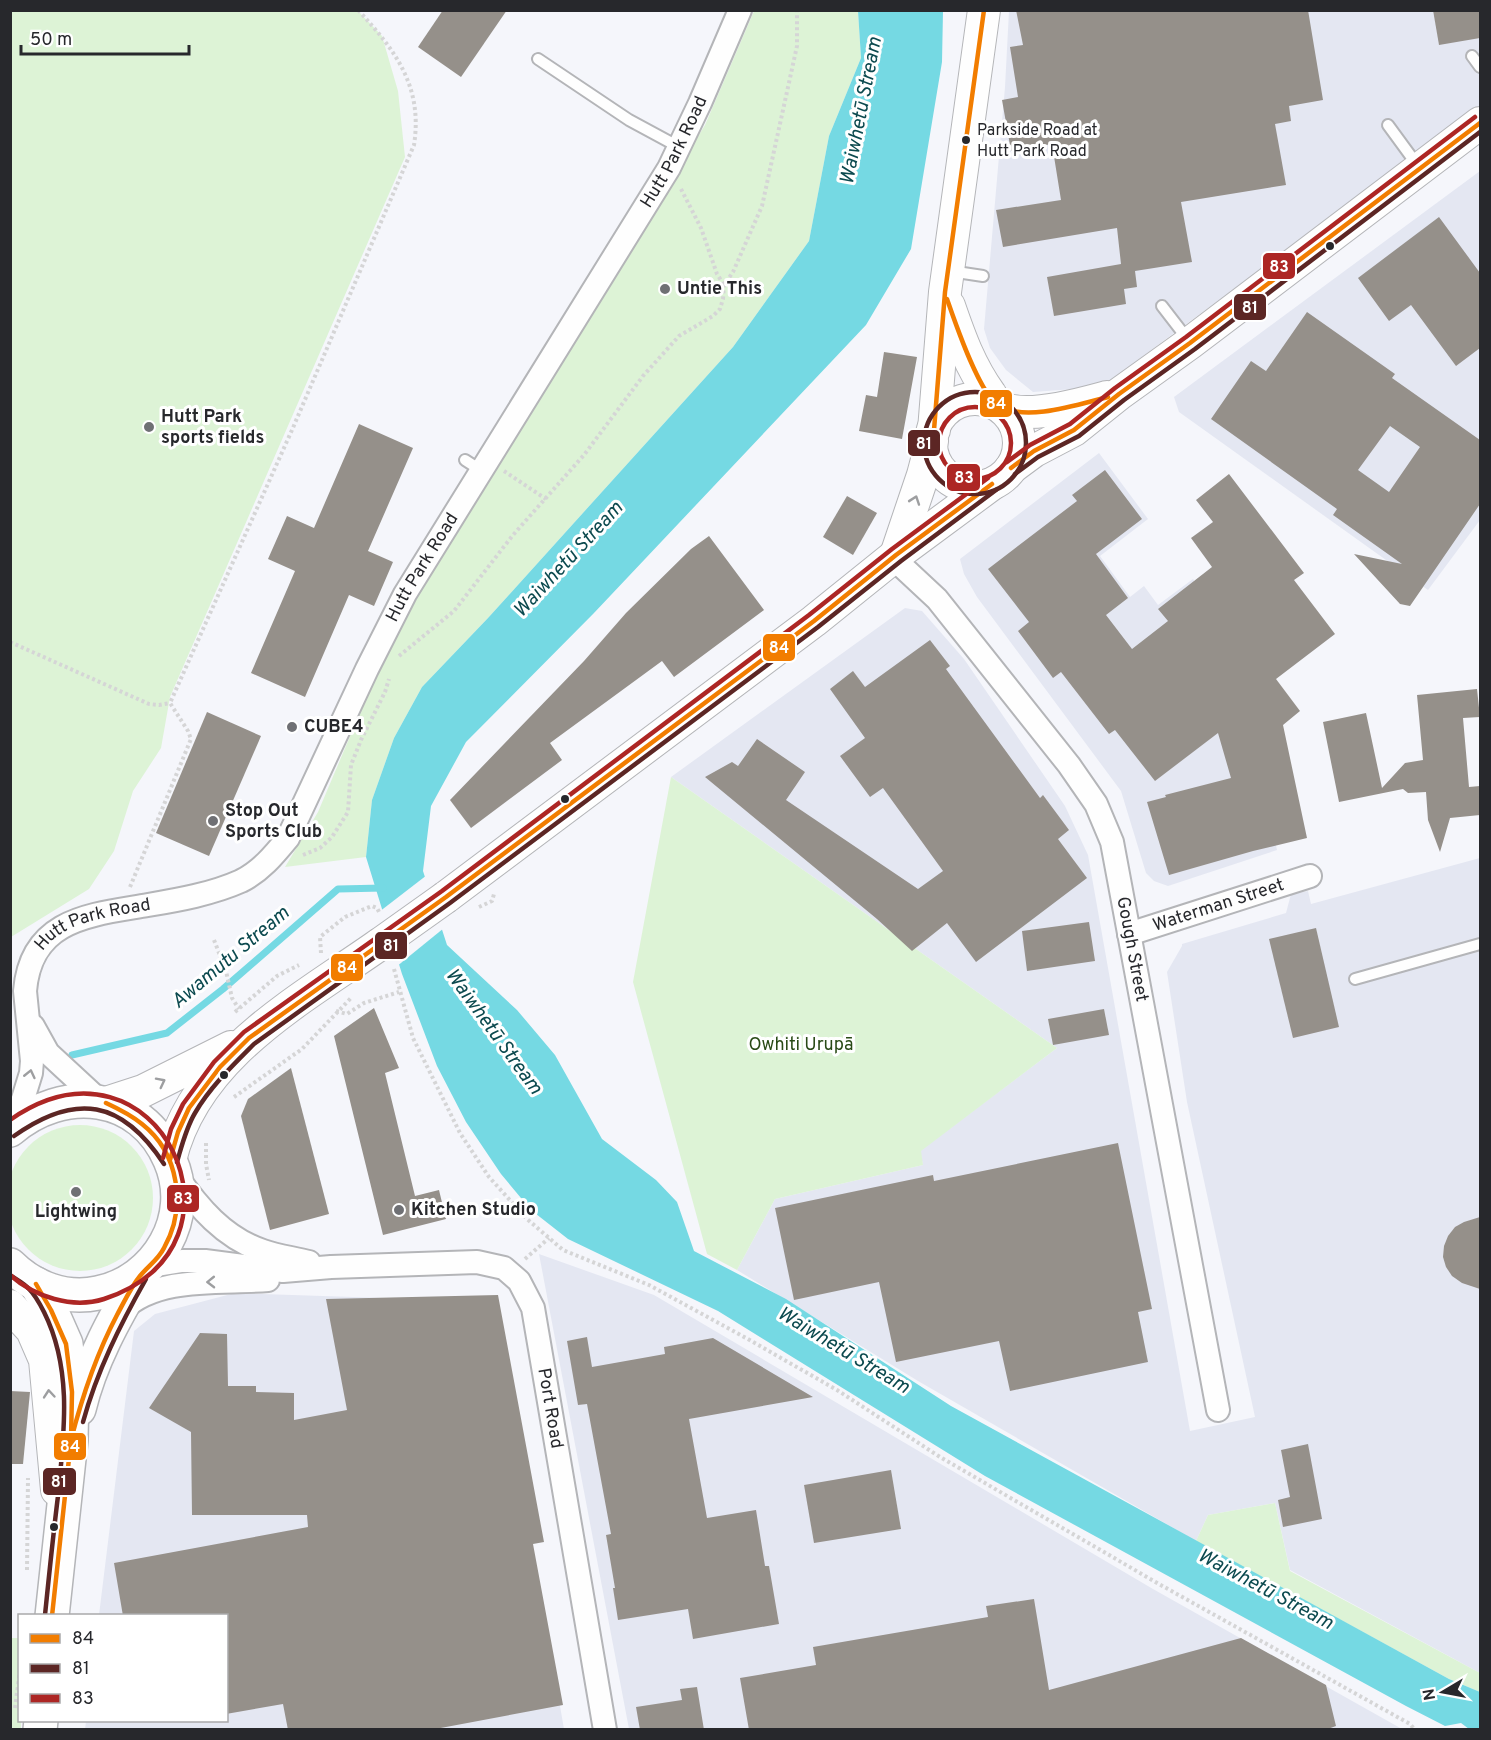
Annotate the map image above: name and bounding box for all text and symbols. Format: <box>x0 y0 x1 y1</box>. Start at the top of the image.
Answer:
scale bar <box>21 18 189 56</box>
text: 50 m <box>30 29 72 52</box>
water label: Waiwhetū Stream <box>835 34 889 187</box>
street label: Hutt Park Road <box>635 93 713 213</box>
place label: Parkside Road at Hutt Park Road <box>977 121 1098 162</box>
marker: Parkside Road at Hutt Park Road <box>960 134 972 146</box>
unlabelled marker <box>1324 240 1336 252</box>
line badge: 83 <box>1262 252 1296 280</box>
text: 83 <box>1269 258 1289 278</box>
place label: Untie This <box>677 278 762 301</box>
marker: Untie This <box>658 282 672 296</box>
line badge: 81 <box>1233 293 1267 321</box>
text: 81 <box>1242 299 1258 319</box>
line badge: 84 <box>979 389 1013 418</box>
text: 84 <box>986 395 1006 415</box>
place label: Hutt Park sports fields <box>161 406 264 450</box>
marker: Hutt Park sports fields <box>142 420 156 434</box>
line badge: 81 <box>907 429 941 457</box>
text: 81 <box>916 435 932 455</box>
line badge: 83 <box>946 463 981 492</box>
text: 83 <box>954 469 974 489</box>
one-way arrow <box>908 495 920 506</box>
water label: Waiwhetū Stream <box>508 496 630 624</box>
street label: Hutt Park Road <box>381 509 464 626</box>
line badge: 84 <box>762 633 796 662</box>
text: 84 <box>769 639 789 659</box>
place label: CUBE4 <box>304 716 363 739</box>
marker: CUBE4 <box>285 720 299 734</box>
unlabelled marker <box>559 793 571 805</box>
place label: Stop Out Sports Club <box>225 800 322 844</box>
marker: Stop Out Sports Club <box>206 814 220 828</box>
street label: Waterman Street <box>1150 874 1287 937</box>
street label: Hutt Park Road <box>30 893 152 955</box>
street label: Gough Street <box>1111 895 1153 1004</box>
water label: Awamutu Stream <box>166 901 296 1015</box>
line badge: 81 <box>374 931 408 960</box>
text: 81 <box>383 937 399 957</box>
line badge: 84 <box>330 953 364 982</box>
text: 84 <box>337 959 357 979</box>
water label: Waiwhetū Stream <box>438 964 548 1101</box>
park label: Owhiti Urupā <box>749 1034 853 1057</box>
one-way arrow <box>22 1069 35 1079</box>
unlabelled marker <box>218 1069 230 1081</box>
one-way arrow <box>154 1078 165 1089</box>
line badge: 83 <box>166 1184 200 1213</box>
marker: Lightwing <box>69 1185 83 1199</box>
text: 83 <box>173 1190 193 1210</box>
place label: Kitchen Studio <box>411 1199 536 1222</box>
place label: Lightwing <box>35 1201 117 1224</box>
marker: Kitchen Studio <box>392 1203 406 1217</box>
one-way arrow <box>207 1276 216 1288</box>
water label: Waiwhetū Stream <box>772 1301 914 1401</box>
street label: Port Road <box>532 1366 568 1450</box>
one-way arrow <box>43 1390 56 1399</box>
line badge: 84 <box>53 1432 87 1461</box>
text: 84 <box>60 1438 80 1458</box>
line badge: 81 <box>42 1467 77 1496</box>
text: 81 <box>51 1473 67 1493</box>
unlabelled marker <box>48 1521 60 1533</box>
water label: Waiwhetū Stream <box>1193 1543 1338 1637</box>
legend <box>18 1614 228 1722</box>
text: 84 <box>72 1628 94 1651</box>
text: 81 <box>72 1658 90 1681</box>
north arrow <box>1413 1662 1473 1722</box>
text: N <box>1419 1687 1441 1702</box>
text: 83 <box>72 1688 94 1711</box>

